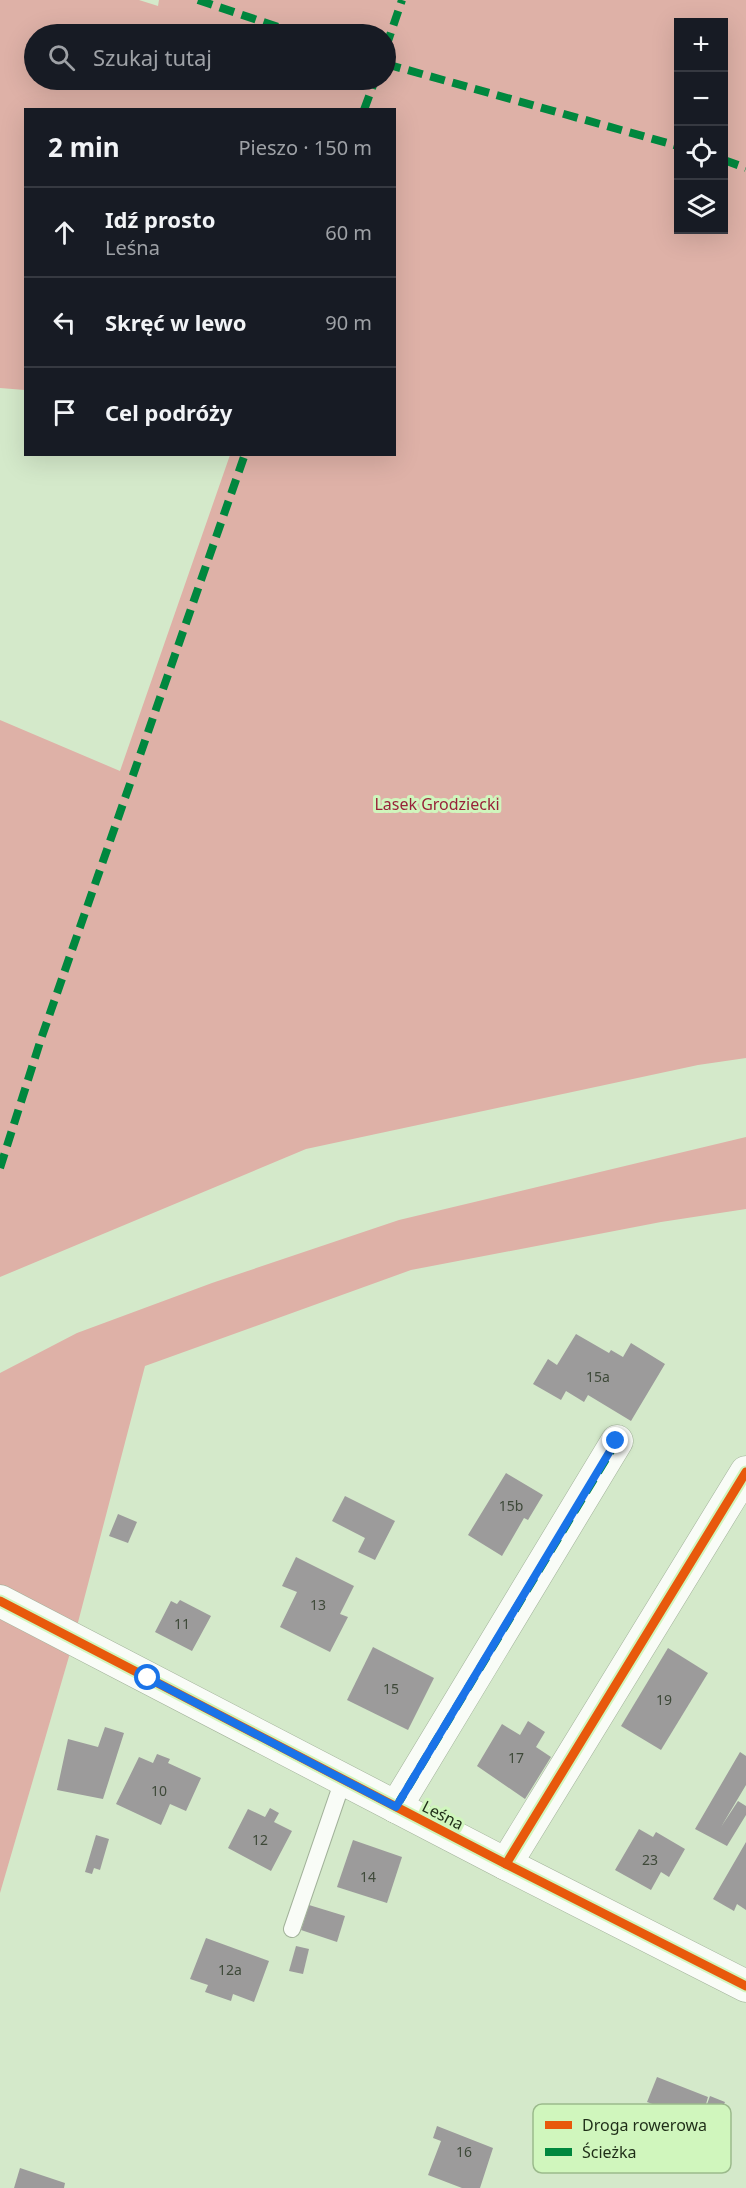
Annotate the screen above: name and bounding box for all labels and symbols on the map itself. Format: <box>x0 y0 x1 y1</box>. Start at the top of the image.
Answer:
park label: Lasek Grodziecki <box>374 793 500 815</box>
house number: 15a <box>586 1367 610 1386</box>
route end <box>602 1427 628 1453</box>
house number: 15b <box>499 1496 523 1515</box>
house number: 13 <box>310 1595 326 1614</box>
house number: 11 <box>174 1614 190 1633</box>
route start <box>134 1664 160 1690</box>
house number: 15 <box>383 1679 399 1698</box>
house number: 19 <box>656 1690 672 1709</box>
house number: 17 <box>508 1748 524 1767</box>
house number: 10 <box>151 1781 167 1800</box>
street label: Leśna <box>418 1795 468 1835</box>
house number: 12 <box>252 1830 268 1849</box>
house number: 23 <box>642 1850 658 1869</box>
house number: 14 <box>360 1867 376 1886</box>
house number: 12a <box>218 1960 242 1979</box>
legend <box>533 2104 731 2173</box>
text: Droga rowerowa <box>582 2114 707 2136</box>
text: Ścieżka <box>582 2141 637 2163</box>
house number: 16 <box>456 2142 472 2161</box>

